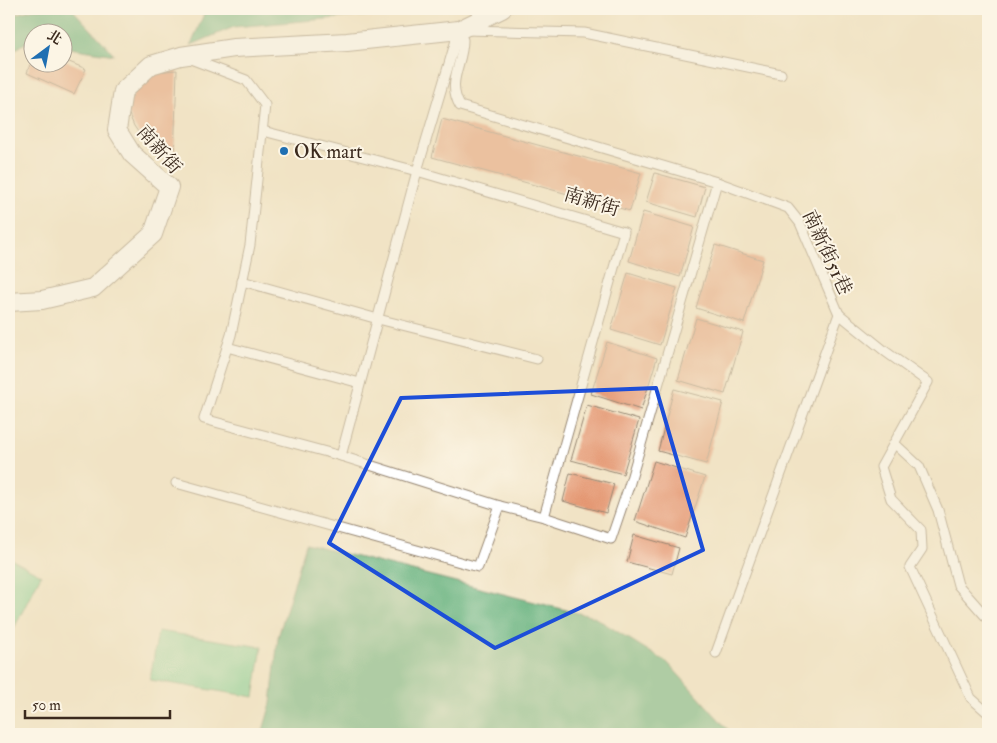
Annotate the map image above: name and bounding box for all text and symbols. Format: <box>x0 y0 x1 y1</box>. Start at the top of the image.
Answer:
north arrow <box>22 22 72 72</box>
text: 北 <box>44 26 65 48</box>
street label: 南新街 <box>131 120 187 179</box>
place label: OK mart <box>294 140 362 164</box>
marker: OK mart <box>278 145 290 157</box>
street label: 南新街 <box>561 182 622 222</box>
street label: 南新街51巷 <box>797 206 857 299</box>
scale bar <box>25 688 170 720</box>
text: 50 m <box>32 696 61 715</box>

